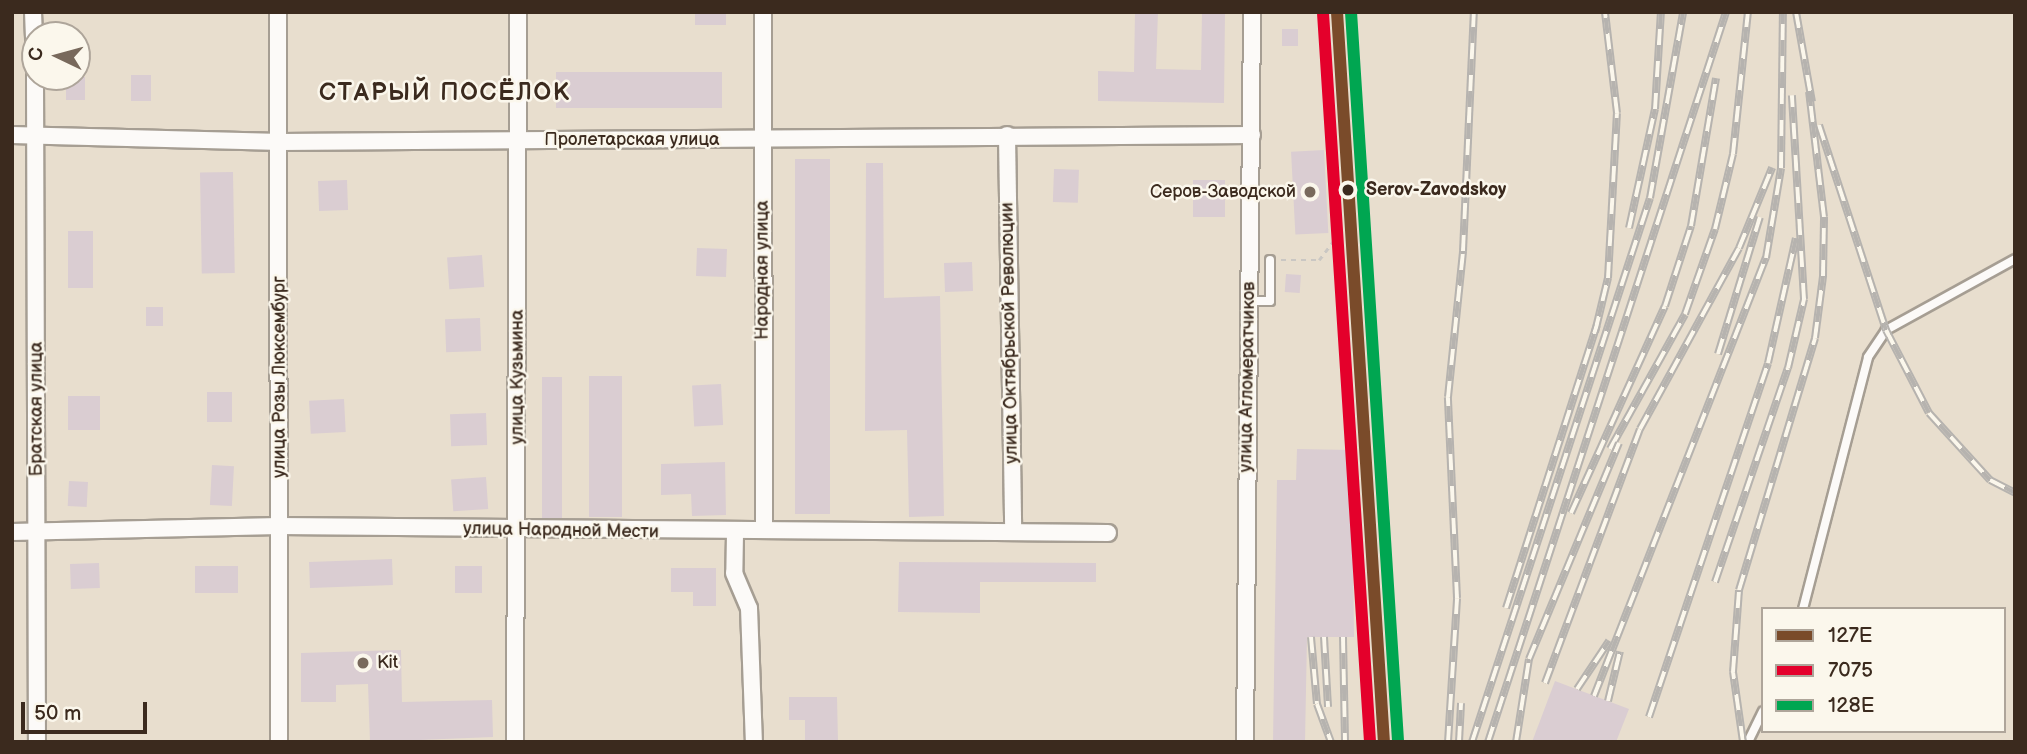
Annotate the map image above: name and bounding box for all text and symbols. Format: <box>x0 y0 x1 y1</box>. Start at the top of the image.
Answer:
north arrow <box>21 21 91 91</box>
text: С <box>25 47 49 62</box>
district label: СТАРЫЙ ПОСЁЛОК <box>321 79 569 107</box>
street label: Пролетарская улица <box>544 129 720 151</box>
marker: Serov-Zavodskoy <box>1336 178 1360 202</box>
place label: Serov-Zavodskoy <box>1366 179 1506 201</box>
place label: Серов-Заводской <box>1150 181 1296 203</box>
marker: Серов-Заводской <box>1302 184 1318 200</box>
street label: Народная улица <box>752 200 774 340</box>
street label: улица Октябрьской Революции <box>997 202 1023 464</box>
street label: улица Розы Люксембург <box>269 276 291 478</box>
street label: улица Агломератчиков <box>1236 281 1260 473</box>
street label: улица Кузьмина <box>507 310 529 444</box>
street label: Братская улица <box>26 342 48 476</box>
street label: улица Народной Мести <box>463 518 659 544</box>
legend <box>1761 607 2006 733</box>
text: 127Е <box>1828 623 1873 648</box>
place label: Kit <box>377 652 398 674</box>
marker: Kit <box>355 655 371 671</box>
text: 7075 <box>1828 658 1873 683</box>
scale bar <box>24 688 150 732</box>
text: 128Е <box>1828 693 1874 718</box>
text: 50 m <box>34 701 81 726</box>

